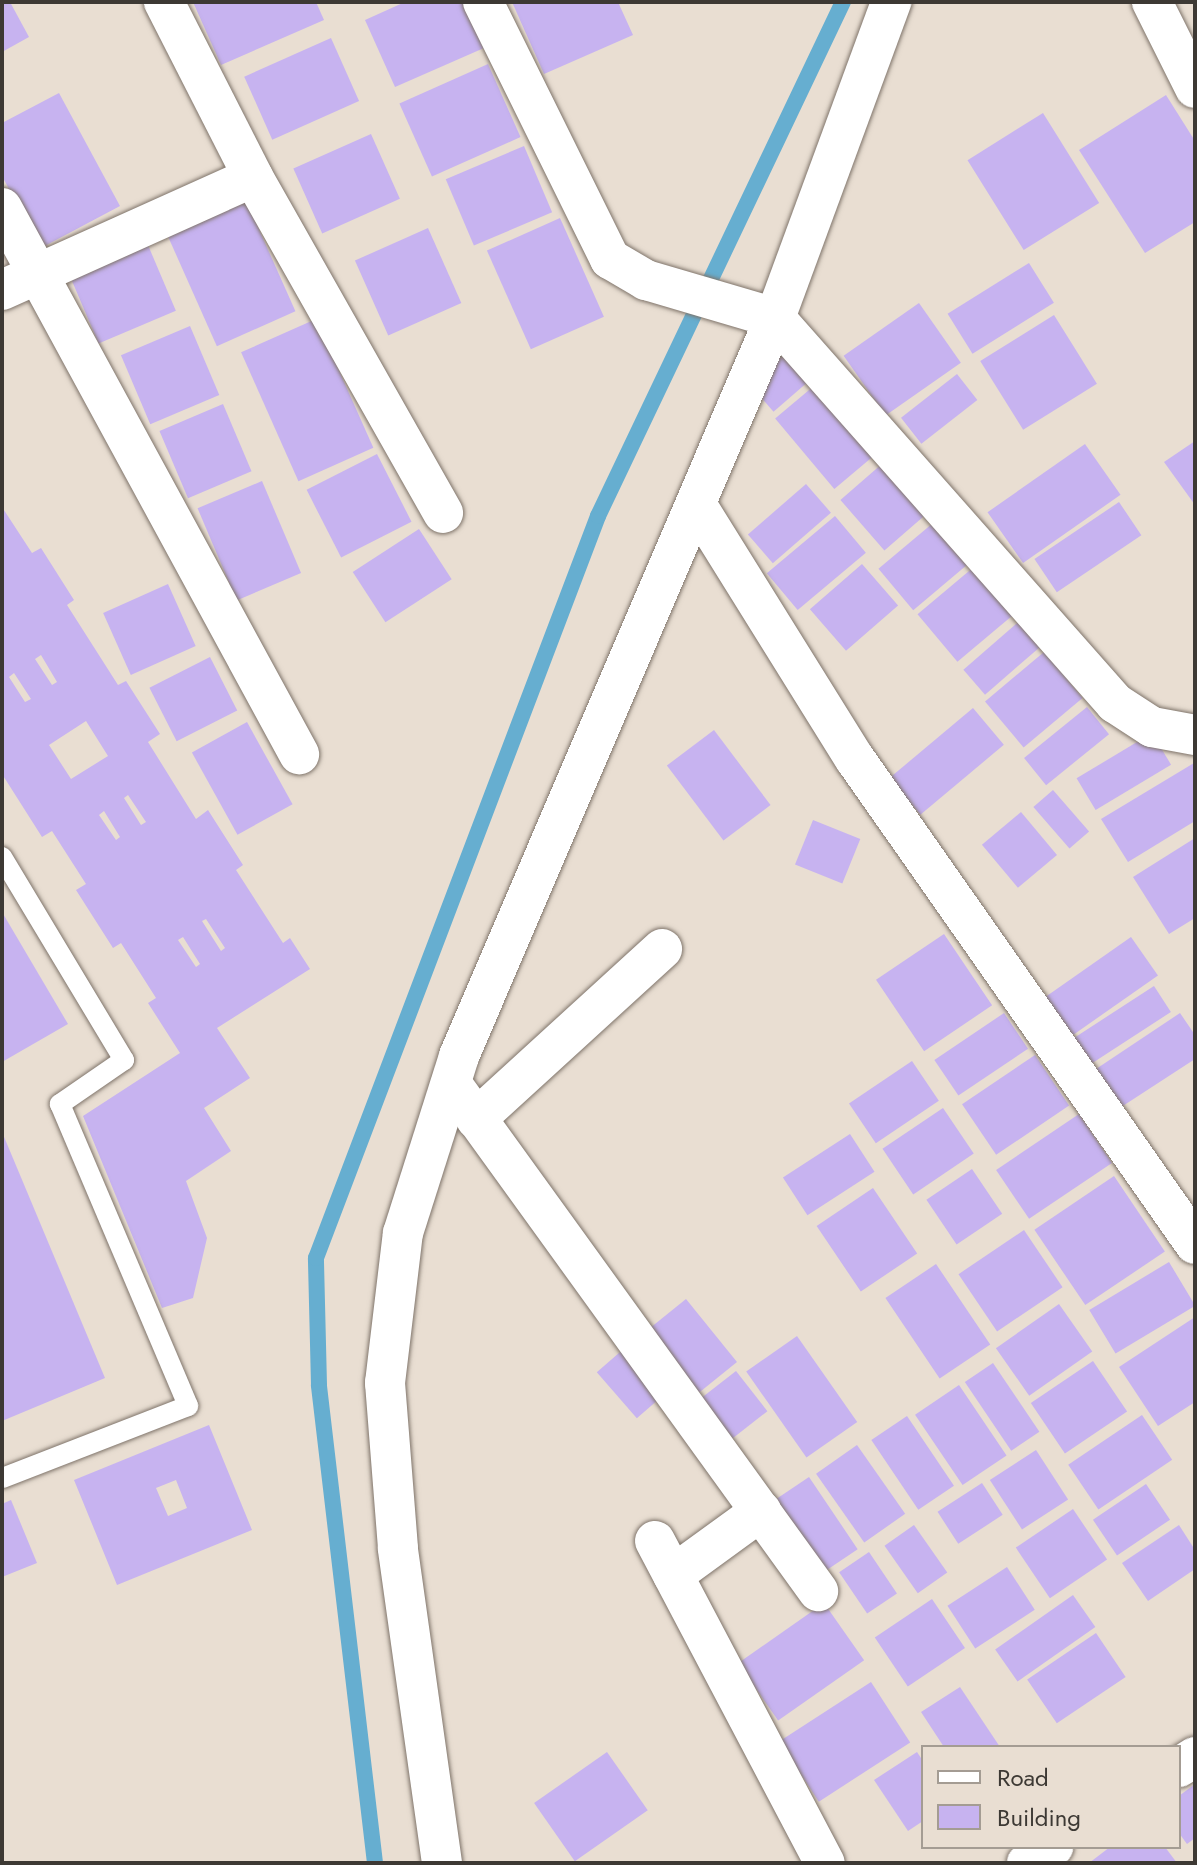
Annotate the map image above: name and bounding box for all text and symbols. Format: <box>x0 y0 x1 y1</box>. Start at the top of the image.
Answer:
legend <box>921 1745 1181 1849</box>
text: Road <box>997 1760 1049 1795</box>
text: Building <box>997 1800 1081 1835</box>

